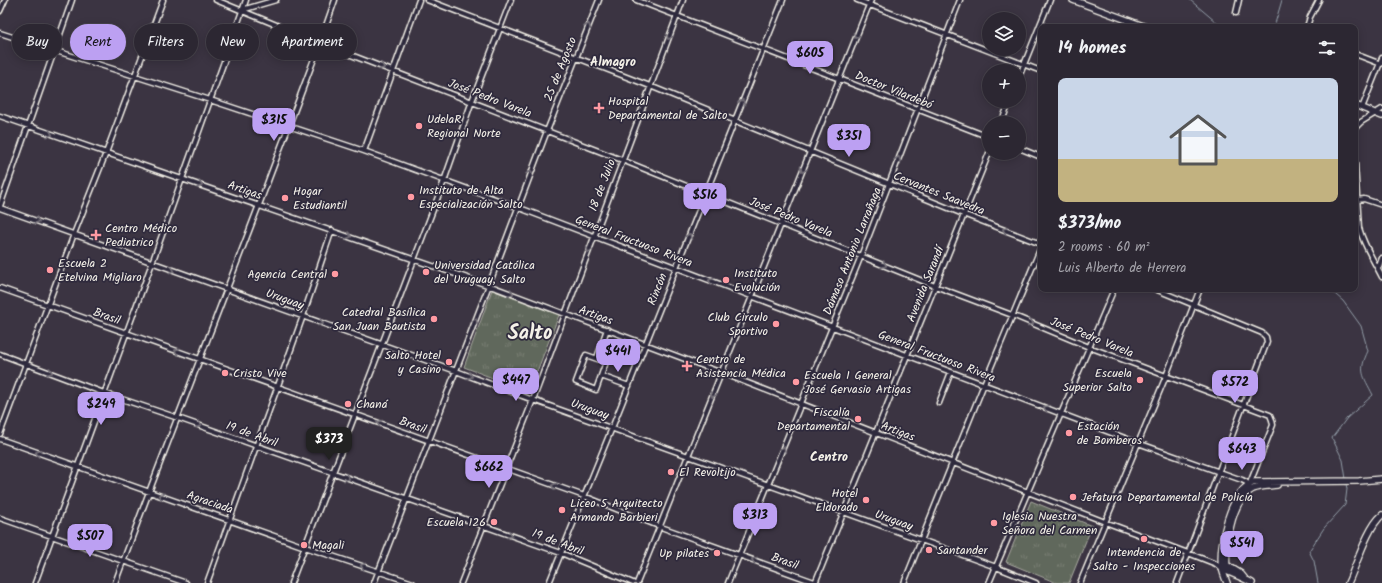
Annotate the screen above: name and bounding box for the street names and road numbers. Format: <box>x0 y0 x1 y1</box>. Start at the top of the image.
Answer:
street label: 25 de Agosto <box>539 34 582 104</box>
street label: Doctor Vilardebó <box>852 66 936 115</box>
street label: José Pedro Varela <box>445 74 535 123</box>
street label: 18 de Julio <box>584 156 621 214</box>
street label: Cervantes Saavedra <box>890 166 988 221</box>
street label: Artigas <box>225 176 265 205</box>
street label: Dámaso Antonio Larrañaga <box>818 184 887 318</box>
street label: José Pedro Varela <box>746 192 836 243</box>
street label: General Fructuoso Rivera <box>572 210 696 273</box>
street label: Avenida Sarandí <box>902 241 950 325</box>
street label: Rincón <box>642 270 673 308</box>
street label: Uruguay <box>263 284 307 315</box>
street label: Artigas <box>576 301 616 330</box>
street label: Brasil <box>90 303 123 330</box>
street label: José Pedro Varela <box>1047 312 1137 363</box>
street label: General Fructuoso Rivera <box>875 325 999 388</box>
street label: Uruguay <box>568 394 612 425</box>
street label: Brasil <box>396 412 429 439</box>
street label: 19 de Abril <box>223 416 280 453</box>
street label: Artigas <box>878 416 918 447</box>
street label: Agraciada <box>184 486 236 519</box>
street label: Uruguay <box>872 505 916 536</box>
street label: 19 de Abril <box>529 524 586 561</box>
street label: Brasil <box>768 548 801 575</box>

